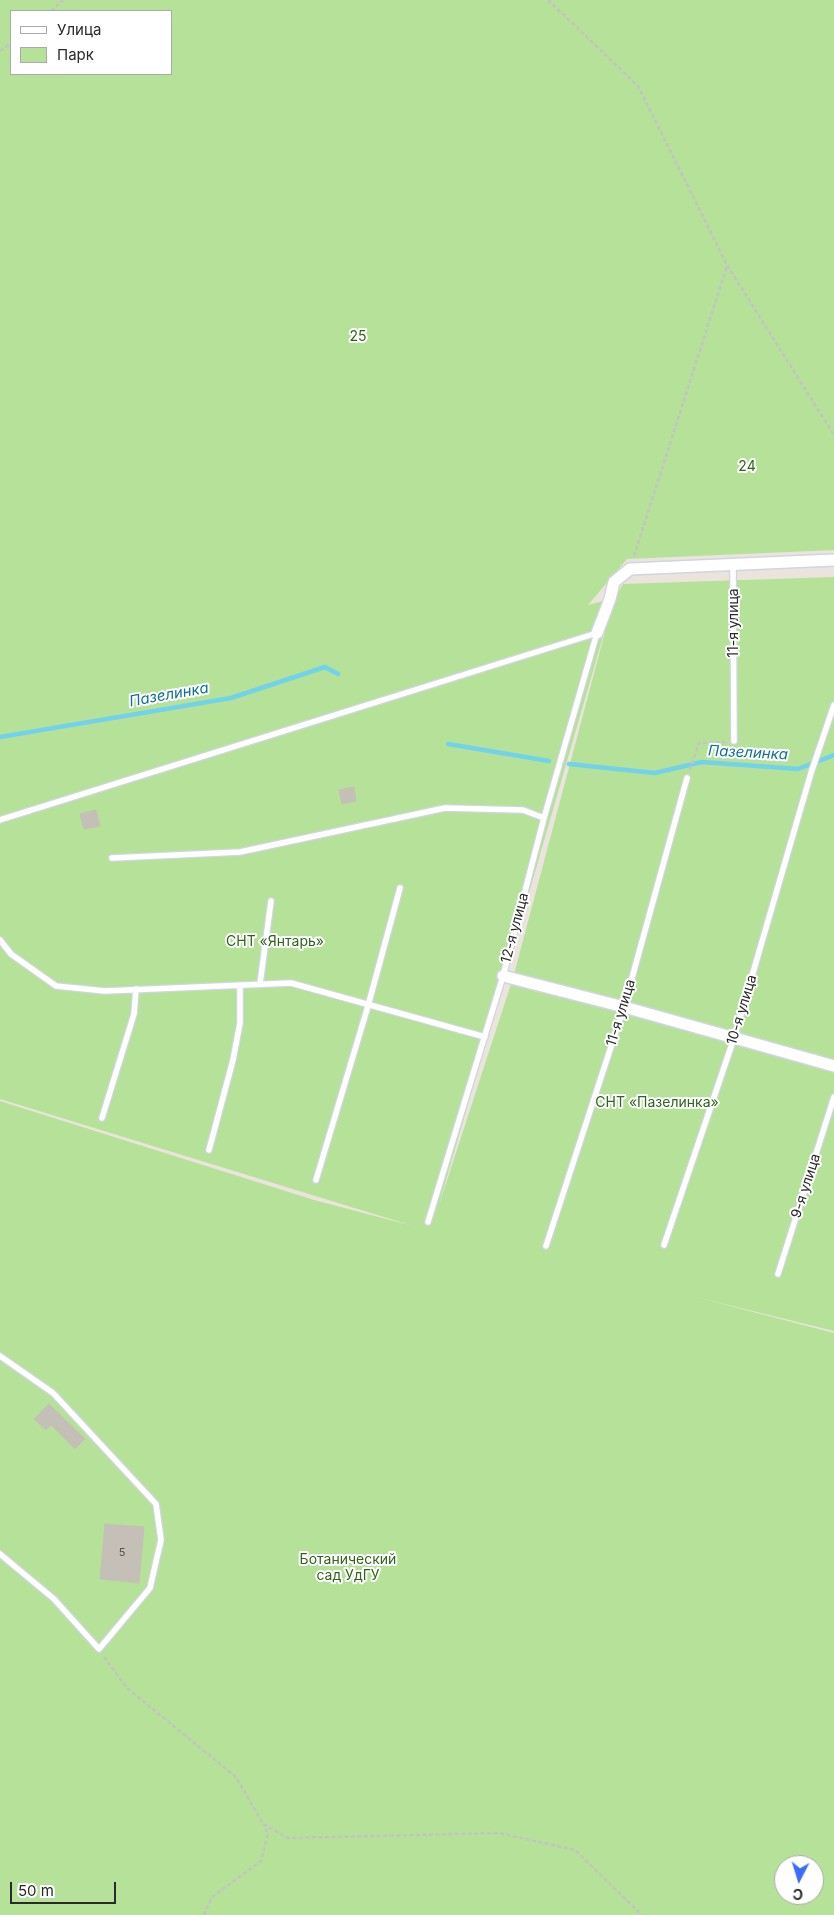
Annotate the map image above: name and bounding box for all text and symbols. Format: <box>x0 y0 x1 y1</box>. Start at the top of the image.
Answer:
legend <box>10 10 172 75</box>
text: Улица <box>57 20 101 39</box>
text: Парк <box>57 45 94 64</box>
park label: 25 <box>349 329 367 345</box>
park label: 24 <box>738 459 756 475</box>
street label: 11-я улица <box>726 588 742 658</box>
water label: Пазелинка <box>128 679 210 711</box>
water label: Пазелинка <box>708 742 788 764</box>
street label: 12-я улица <box>498 891 532 965</box>
park label: СНТ «Янтарь» <box>226 934 324 950</box>
street label: 10-я улица <box>723 973 761 1047</box>
street label: 11-я улица <box>603 977 639 1049</box>
park label: СНТ «Пазелинка» <box>595 1095 719 1111</box>
street label: 9-я улица <box>788 1152 824 1220</box>
house number: 5 <box>119 1546 125 1560</box>
park label: Ботанический сад УдГУ <box>300 1552 396 1584</box>
north arrow <box>774 1855 824 1905</box>
scale bar <box>12 1872 119 1904</box>
text: 50 m <box>18 1881 54 1900</box>
text: С <box>792 1886 804 1903</box>

